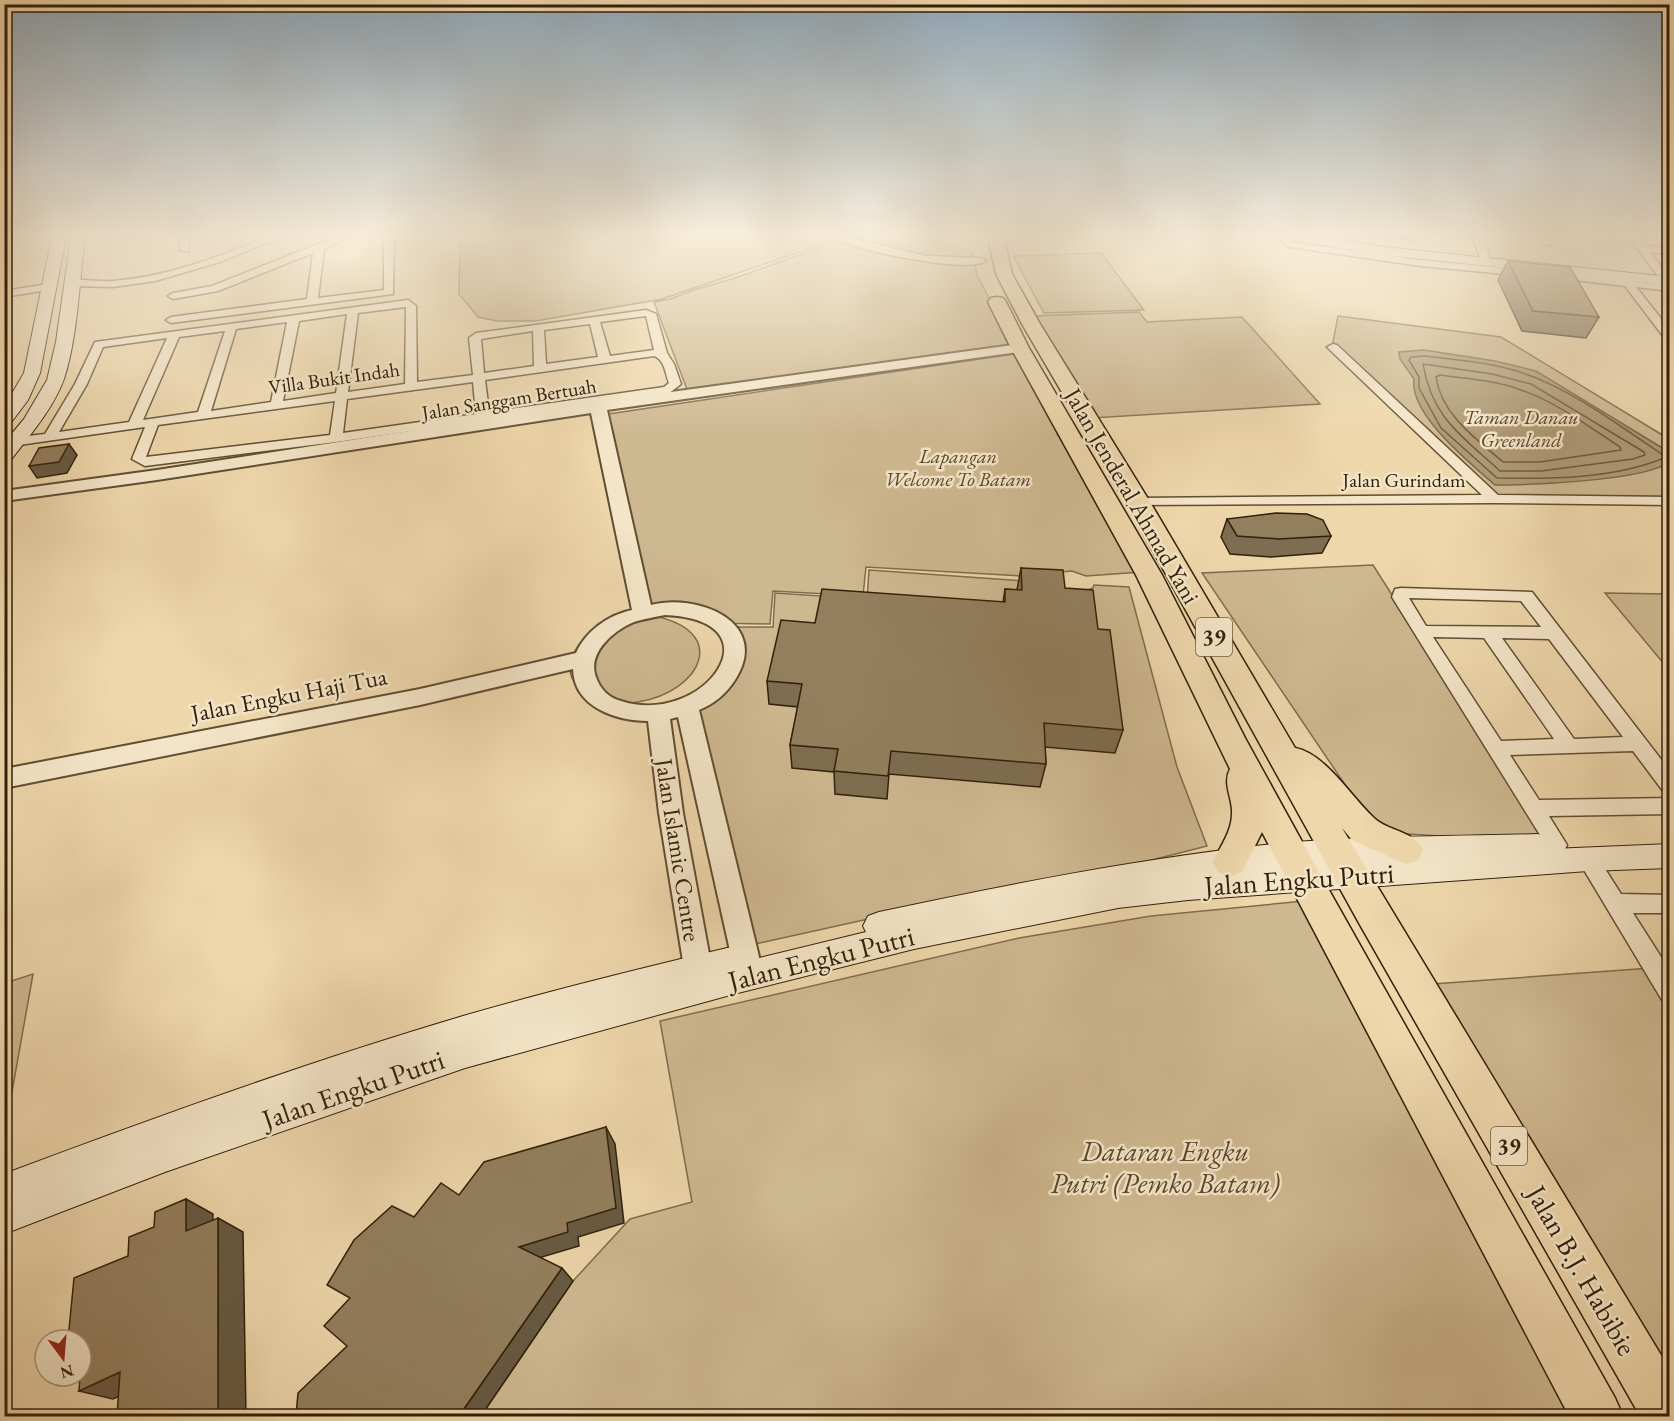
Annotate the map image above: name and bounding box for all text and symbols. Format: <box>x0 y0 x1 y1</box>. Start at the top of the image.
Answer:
street label: Villa Bukit Indah <box>267 356 401 400</box>
street label: Jalan Sanggam Bertuah <box>418 372 598 426</box>
street label: Jalan Jenderal Ahmad Yani <box>1057 381 1207 609</box>
park label: Taman Danau Greenland <box>1464 404 1578 453</box>
park label: Lapangan Welcome To Batam <box>885 443 1031 492</box>
street label: Jalan Gurindam <box>1340 467 1466 493</box>
road number: 39 <box>1196 618 1232 656</box>
street label: Jalan Engku Haji Tua <box>186 660 390 729</box>
street label: Jalan Islamic Centre <box>648 754 708 944</box>
street label: Jalan Engku Putri <box>1201 854 1395 904</box>
street label: Jalan Engku Putri <box>722 917 918 999</box>
street label: Jalan Engku Putri <box>255 1041 449 1138</box>
road number: 39 <box>1491 1127 1527 1165</box>
park label: Dataran Engku Putri (Pemko Batam) <box>1050 1133 1280 1201</box>
street label: Jalan B.J. Habibie <box>1518 1177 1645 1362</box>
north arrow <box>33 1328 93 1388</box>
text: N <box>58 1360 76 1384</box>

